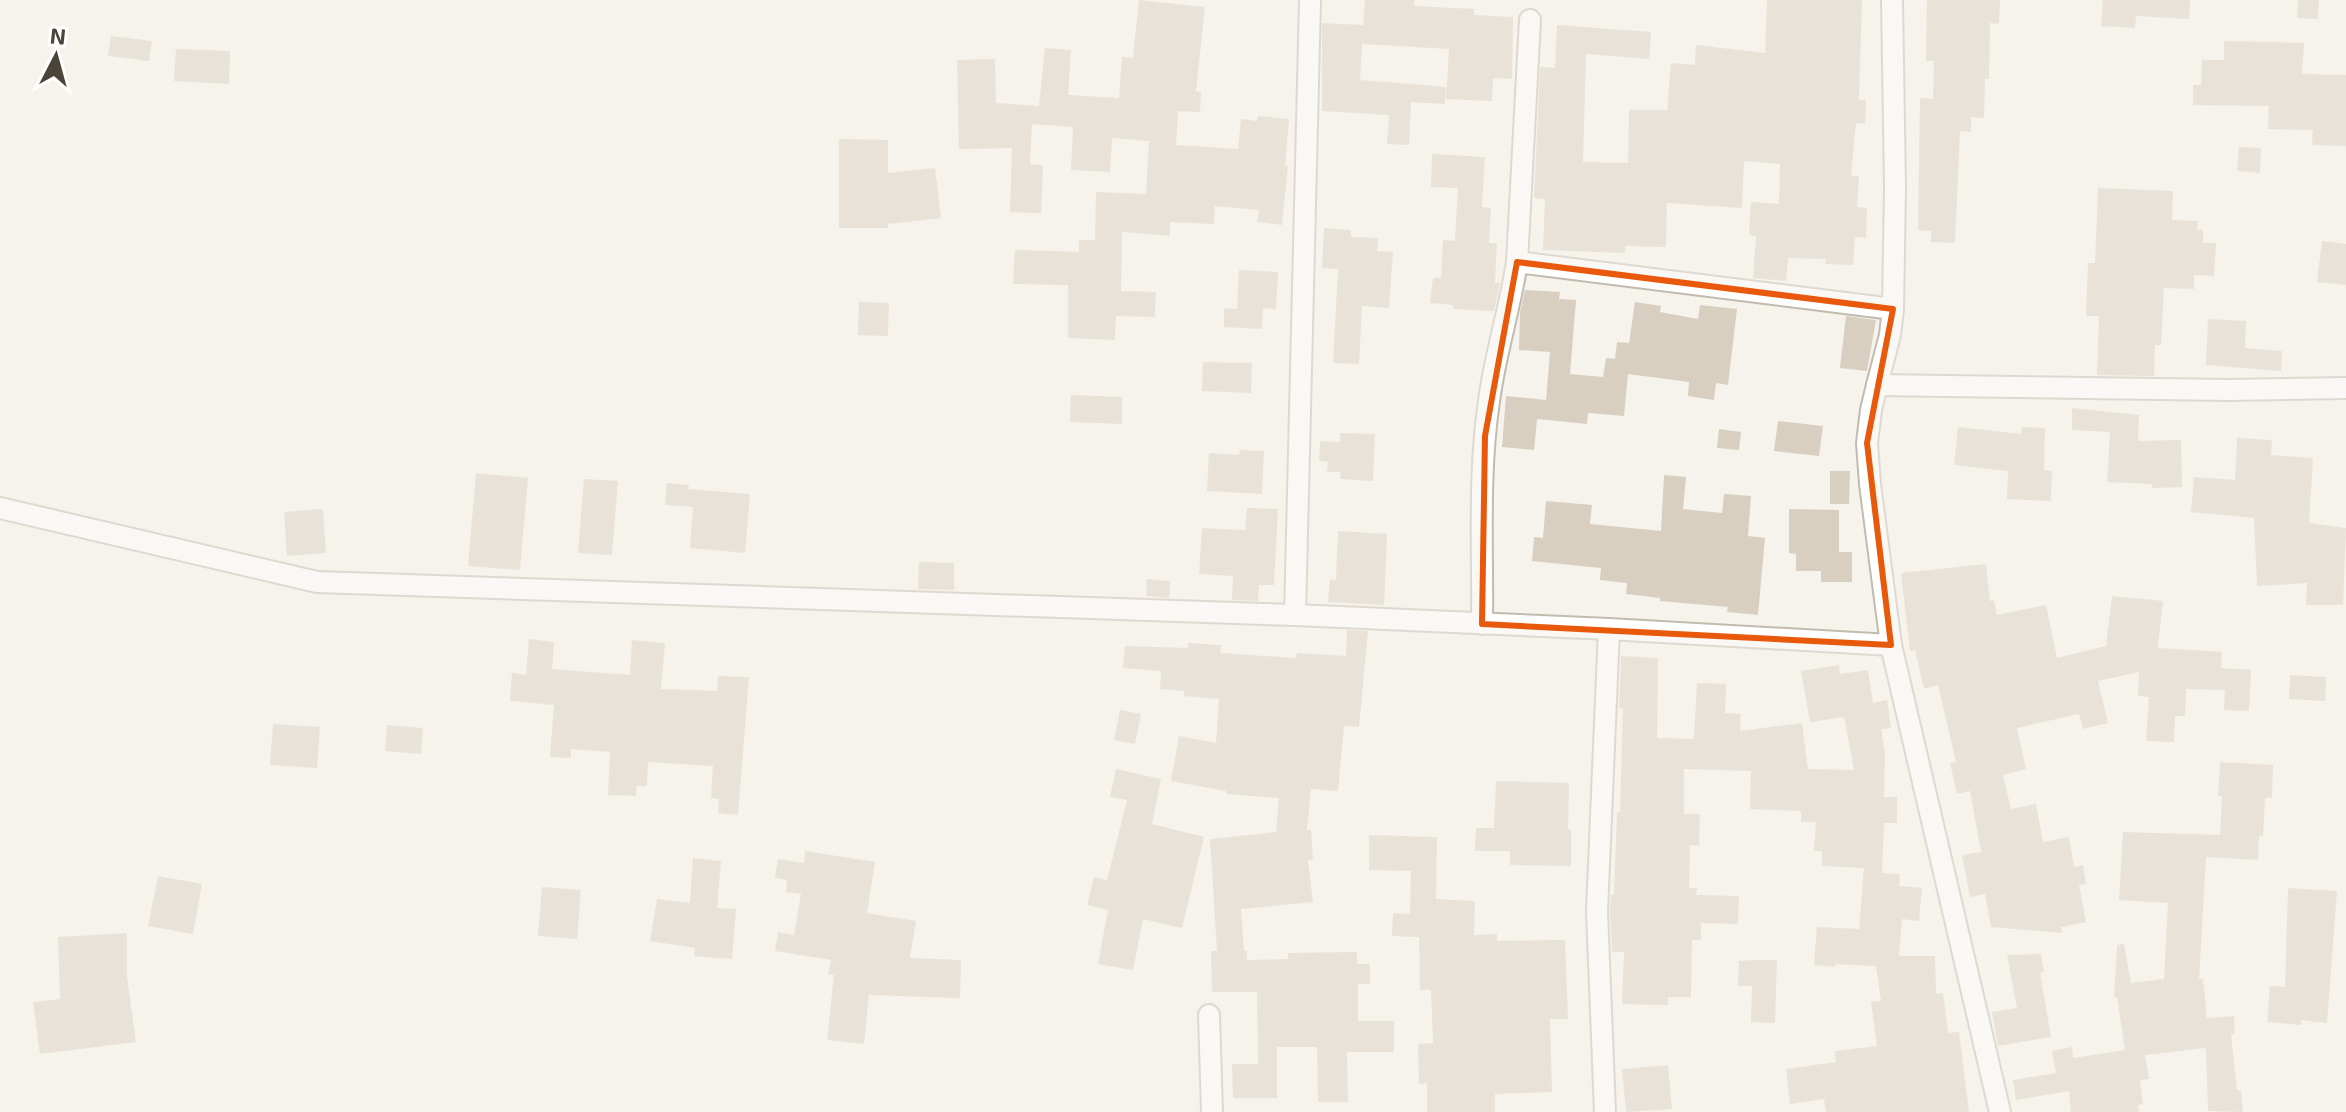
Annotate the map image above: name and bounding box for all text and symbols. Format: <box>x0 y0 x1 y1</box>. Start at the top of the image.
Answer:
north arrow <box>16 16 96 96</box>
text: N <box>49 21 67 49</box>

